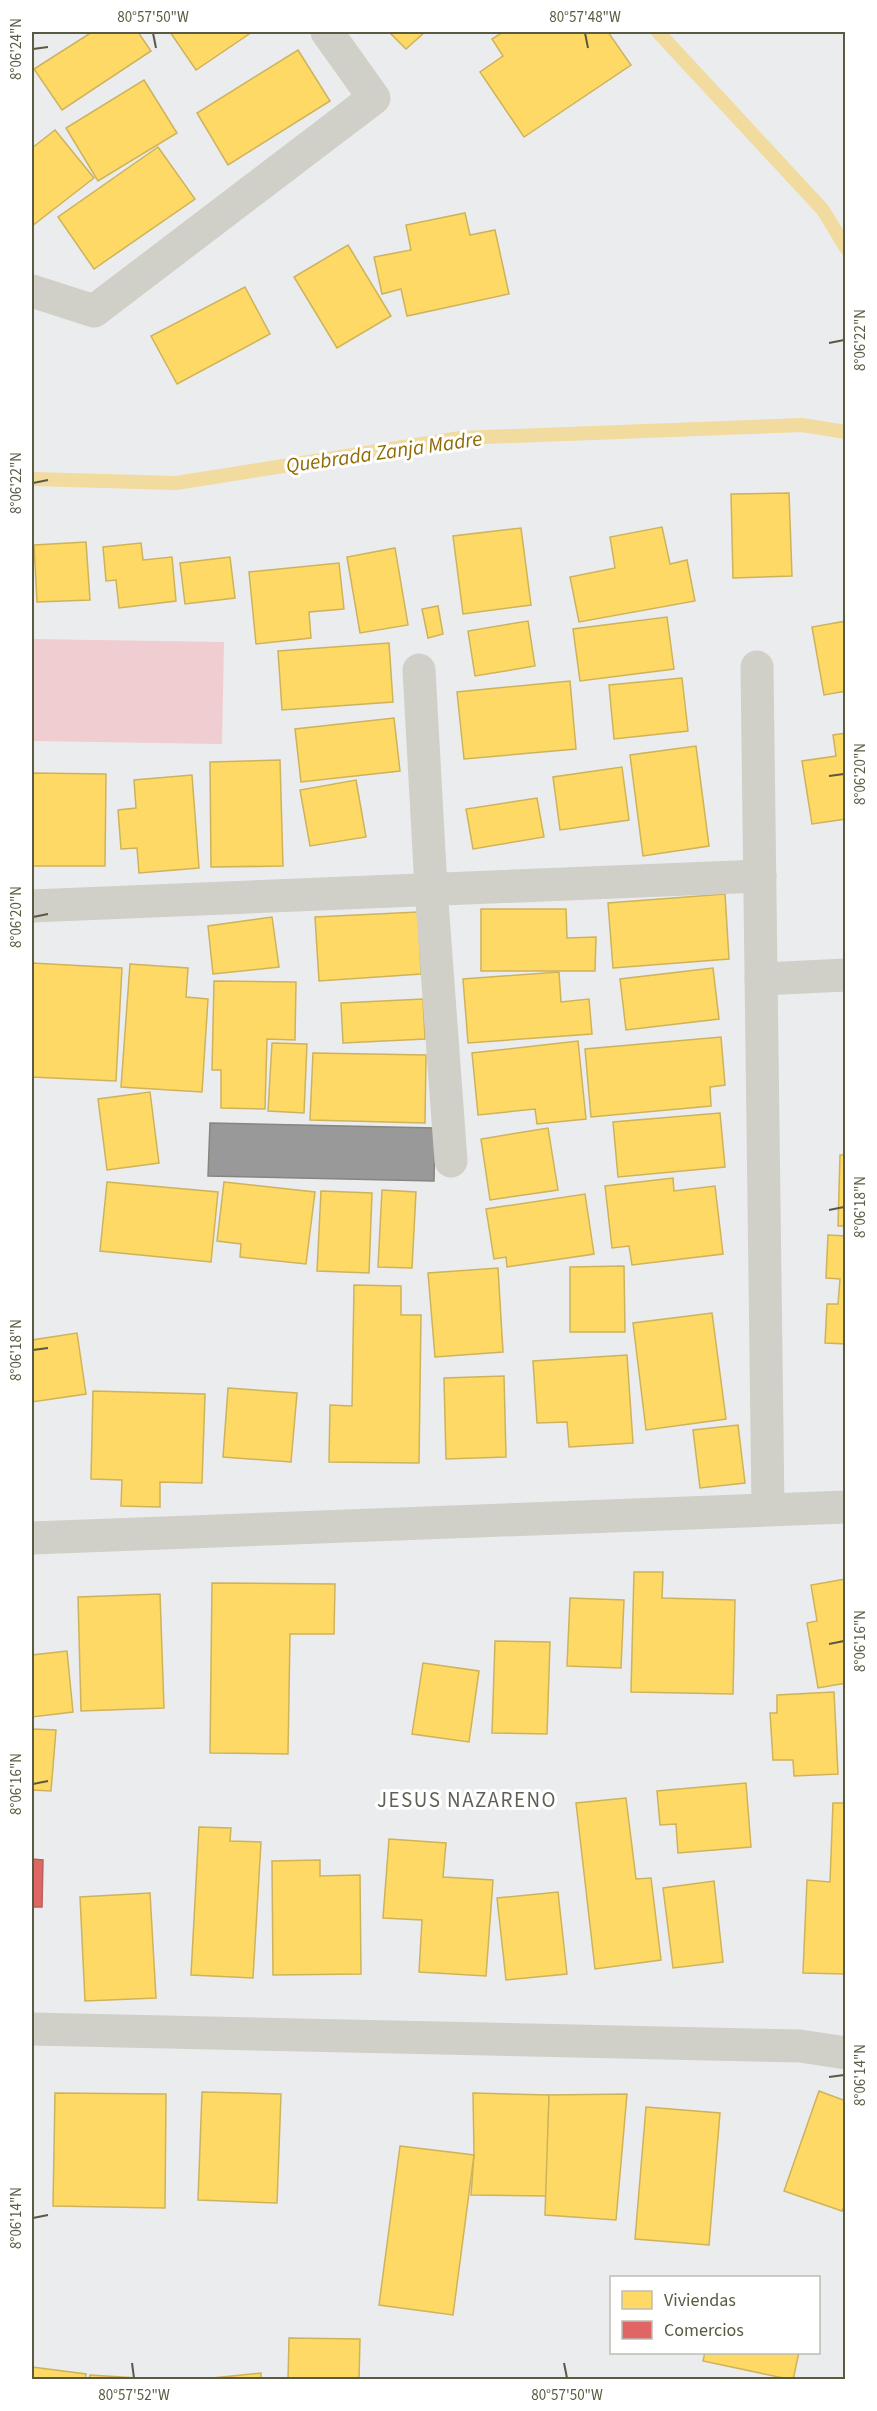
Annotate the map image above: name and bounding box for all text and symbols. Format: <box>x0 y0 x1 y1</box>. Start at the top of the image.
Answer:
text: 80°57'50"W <box>117 7 189 28</box>
text: 80°57'48"W <box>549 7 621 28</box>
text: 8°06'24"N <box>6 18 27 80</box>
text: 8°06'22"N <box>850 309 871 371</box>
water label: Quebrada Zanja Madre <box>284 423 484 481</box>
text: 8°06'22"N <box>6 452 27 514</box>
text: 8°06'20"N <box>850 743 871 805</box>
text: 8°06'20"N <box>6 886 27 948</box>
text: 8°06'18"N <box>850 1176 871 1238</box>
text: 8°06'18"N <box>6 1319 27 1381</box>
text: 8°06'16"N <box>850 1610 871 1672</box>
text: 8°06'16"N <box>6 1753 27 1815</box>
district label: JESUS NAZARENO <box>377 1785 557 1815</box>
text: 8°06'14"N <box>850 2044 871 2106</box>
text: 8°06'14"N <box>6 2187 27 2249</box>
legend <box>610 2276 820 2354</box>
text: Viviendas <box>664 2288 736 2313</box>
text: Comercios <box>664 2318 744 2343</box>
text: 80°57'52"W <box>98 2385 170 2406</box>
text: 80°57'50"W <box>531 2385 603 2406</box>

